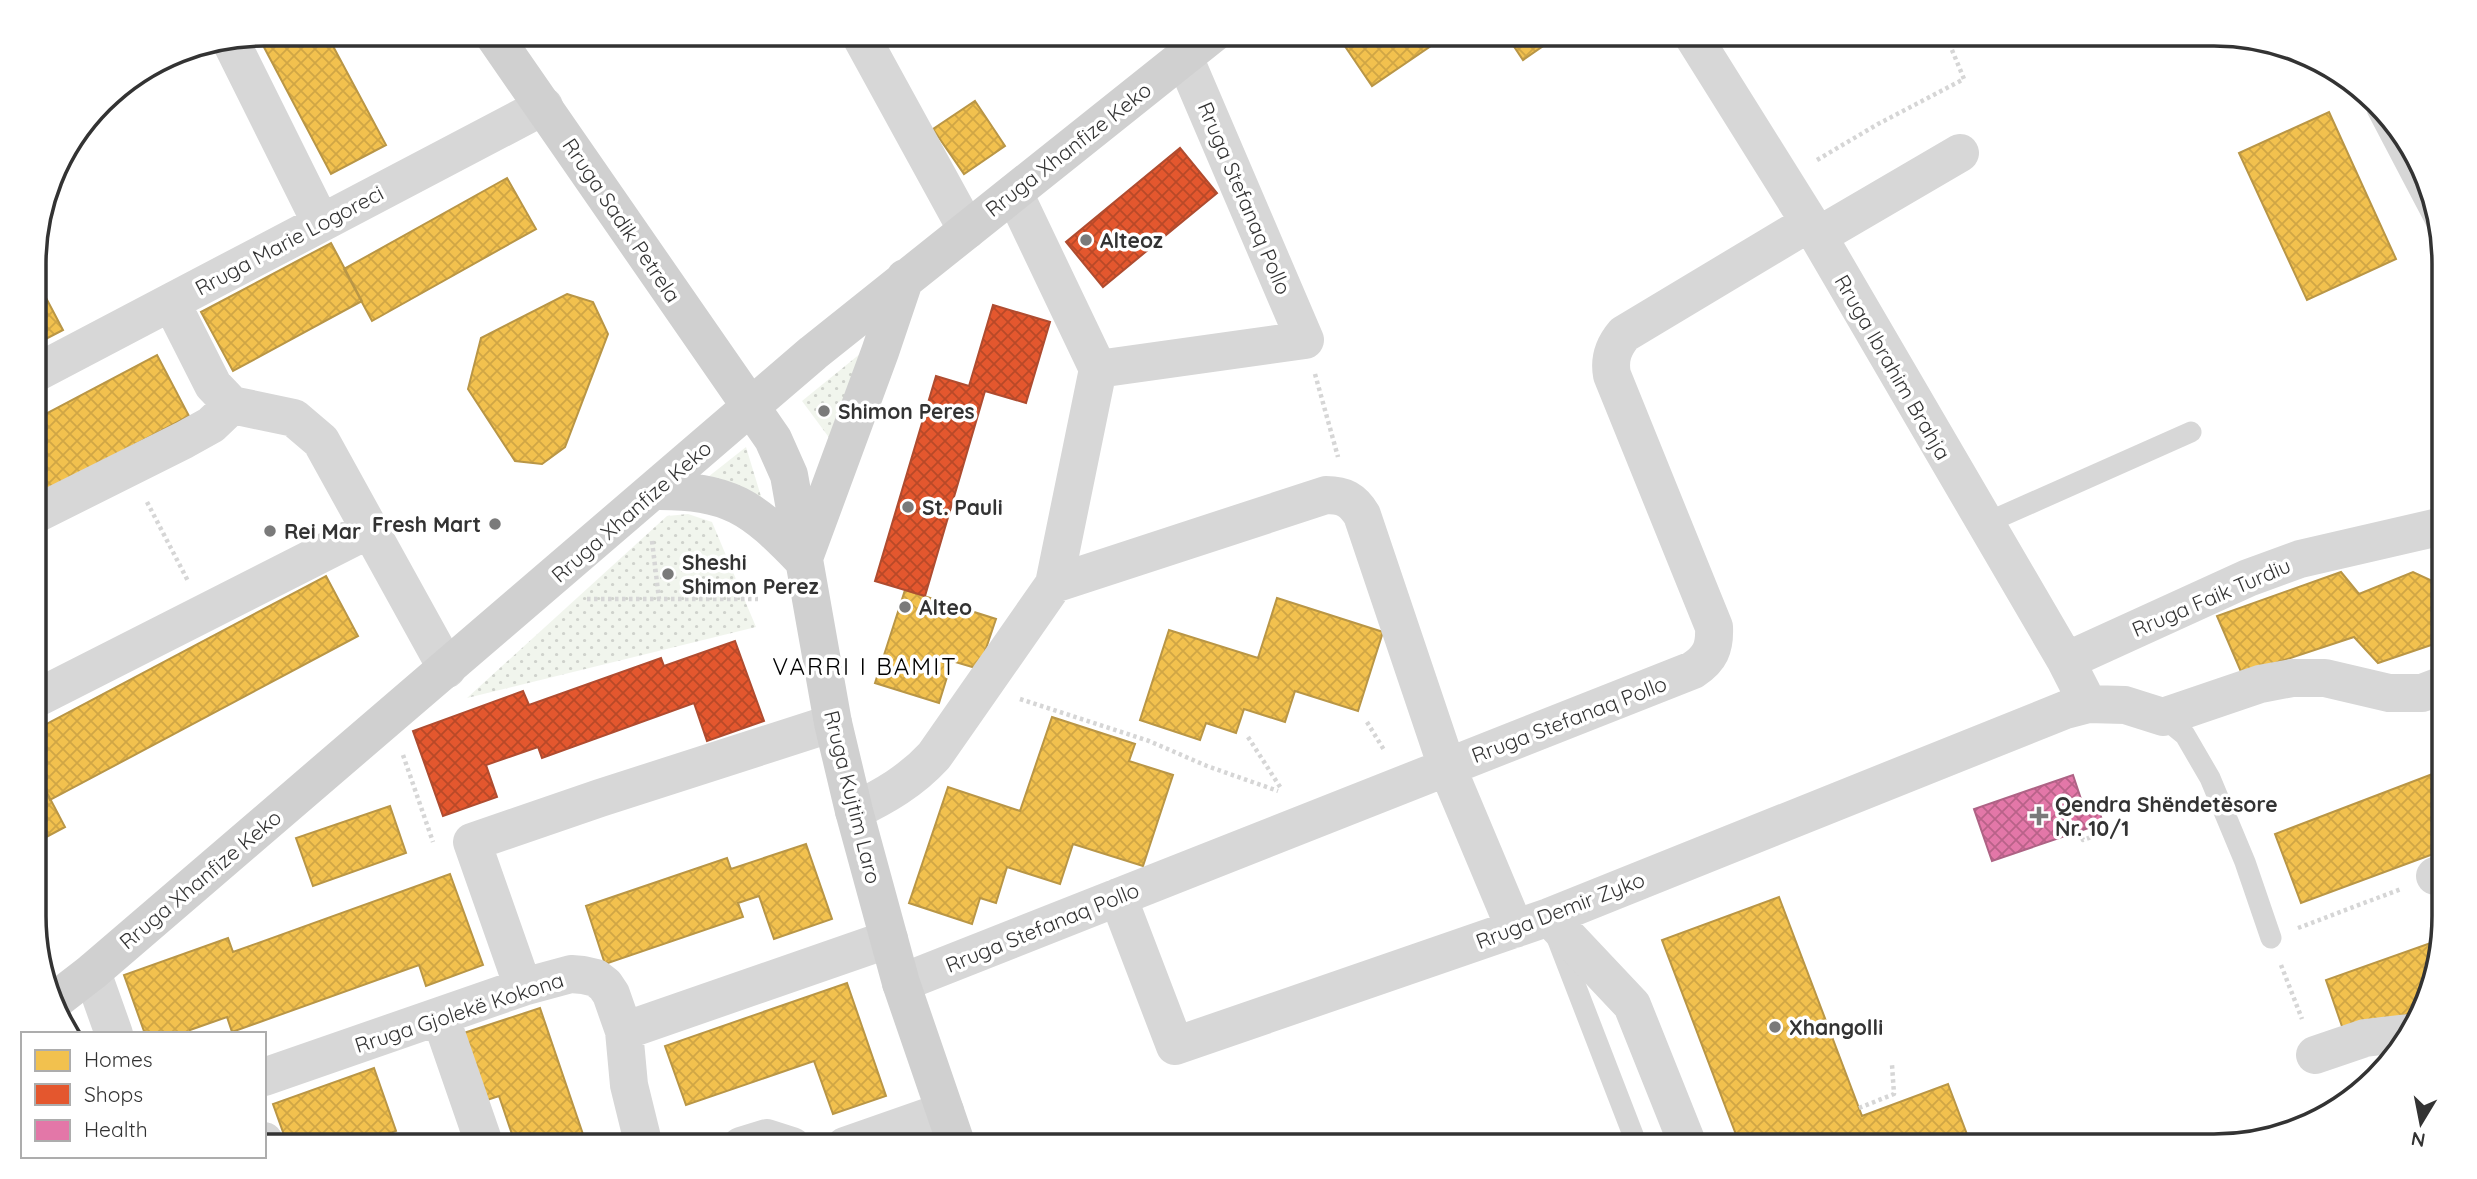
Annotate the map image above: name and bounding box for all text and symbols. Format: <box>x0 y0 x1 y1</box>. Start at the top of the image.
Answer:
street label: Rruga Xhanfize Keko <box>980 76 1156 222</box>
street label: Rruga Stefanaq Pollo <box>1193 98 1297 298</box>
street label: Rruga Sadik Petrela <box>557 133 687 307</box>
street label: Rruga Marie Logoreci <box>190 179 388 301</box>
place label: Alteoz <box>1100 227 1163 253</box>
marker: Alteoz <box>1078 232 1094 248</box>
street label: Rruga Ibrahim Brahja <box>1829 270 1957 464</box>
place label: Shimon Peres <box>838 398 975 424</box>
marker: Shimon Peres <box>816 403 832 419</box>
street label: Rruga Xhanfize Keko <box>546 434 716 588</box>
place label: St. Pauli <box>922 494 1003 520</box>
marker: St. Pauli <box>900 499 916 515</box>
place label: Fresh Mart <box>372 511 481 537</box>
marker: Fresh Mart <box>487 516 503 532</box>
place label: Rei Mar <box>284 518 361 544</box>
marker: Rei Mar <box>262 523 278 539</box>
place label: Sheshi Shimon Perez <box>682 549 819 599</box>
street label: Rruga Faik Turdiu <box>2128 552 2294 642</box>
marker: Sheshi Shimon Perez <box>660 566 676 582</box>
place label: Alteo <box>919 594 972 620</box>
marker: Alteo <box>897 599 913 615</box>
district label: VARRI I BAMIT <box>772 651 958 681</box>
street label: Rruga Stefanaq Pollo <box>1468 670 1670 768</box>
street label: Rruga Kujtim Laro <box>819 708 887 886</box>
place label: Qendra Shëndetësore Nr. 10/1 <box>2055 791 2278 841</box>
street label: Rruga Xhanfize Keko <box>114 804 286 954</box>
marker: Qendra Shëndetësore Nr. 10/1 <box>2029 806 2049 826</box>
street label: Rruga Demir Zyko <box>1472 866 1648 954</box>
street label: Rruga Stefanaq Pollo <box>941 876 1143 978</box>
street label: Rruga Gjolekë Kokona <box>351 966 567 1058</box>
place label: Xhangolli <box>1789 1014 1883 1040</box>
marker: Xhangolli <box>1767 1019 1783 1035</box>
legend <box>21 1032 266 1158</box>
text: Homes <box>84 1046 153 1072</box>
text: Shops <box>84 1081 143 1107</box>
north arrow <box>2386 1088 2456 1158</box>
text: Health <box>84 1116 148 1142</box>
text: N <box>2409 1127 2427 1153</box>

